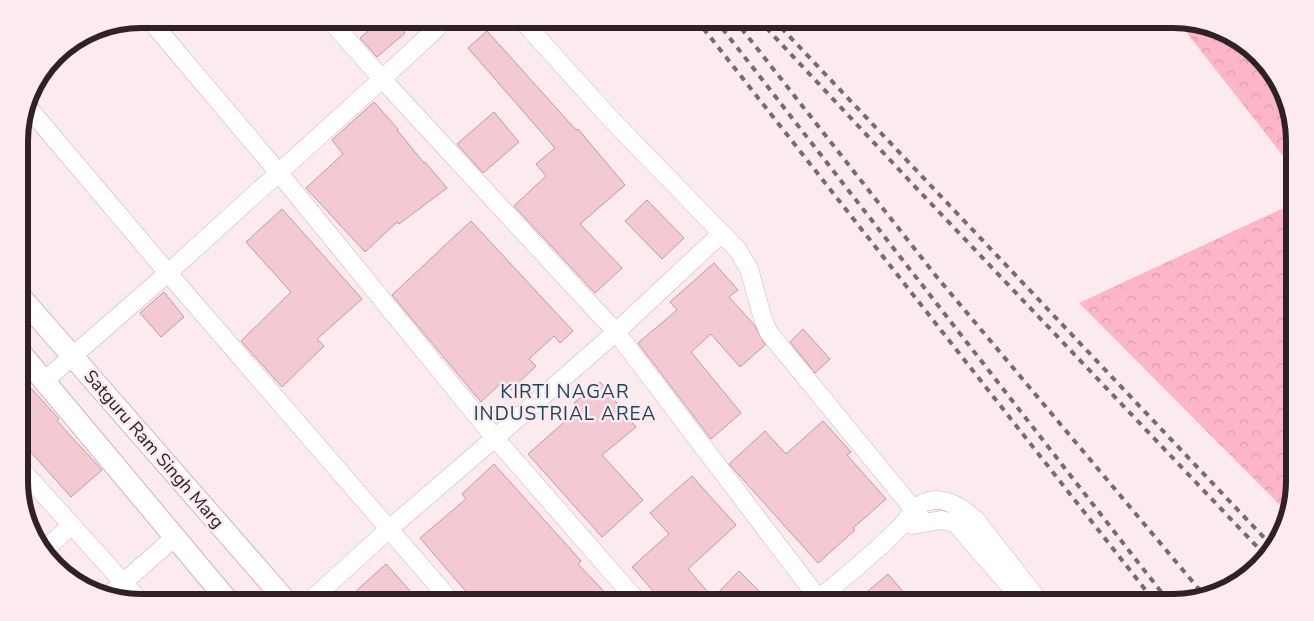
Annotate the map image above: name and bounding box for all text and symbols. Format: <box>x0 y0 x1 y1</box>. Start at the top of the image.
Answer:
street label: Satguru Ram Singh Marg <box>78 365 230 533</box>
district label: KIRTI NAGAR INDUSTRIAL AREA <box>474 379 656 427</box>

